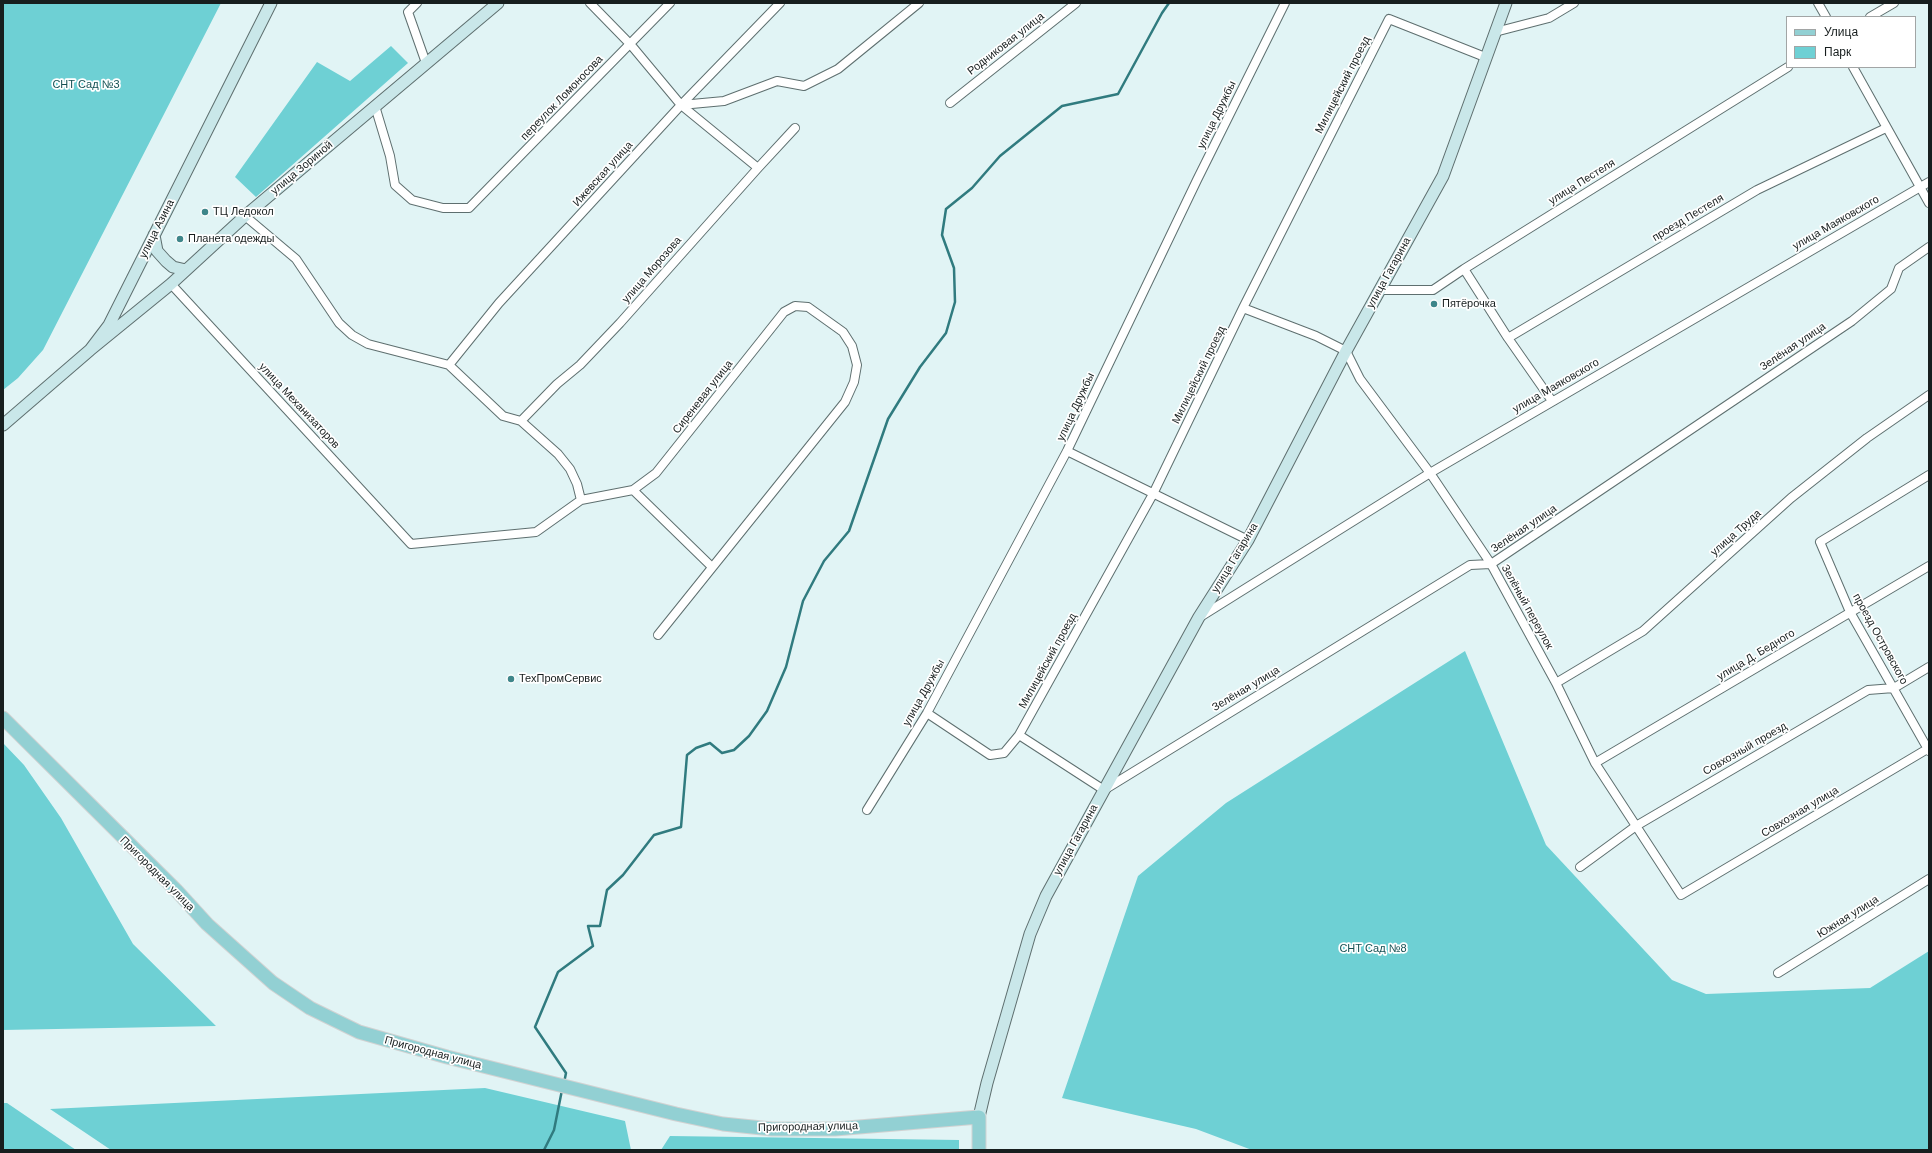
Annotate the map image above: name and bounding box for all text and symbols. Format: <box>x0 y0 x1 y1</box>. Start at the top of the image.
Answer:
street label: Родниковая улица <box>965 10 1047 78</box>
legend <box>1786 16 1916 68</box>
text: Улица <box>1824 25 1858 39</box>
street label: Милицейский проезд <box>1313 34 1373 136</box>
text: Парк <box>1824 45 1851 59</box>
street label: переулок Ломоносова <box>518 53 606 143</box>
park label: СНТ Сад №3 <box>52 78 120 92</box>
street label: улица Дружбы <box>1195 79 1239 151</box>
street label: улица Зориной <box>268 138 336 198</box>
street label: Ижевская улица <box>570 139 636 209</box>
street label: улица Пестеля <box>1546 156 1618 208</box>
street label: проезд Пестеля <box>1650 192 1726 244</box>
street label: улица Маяковского <box>1790 193 1882 253</box>
street label: улица Азина <box>137 197 177 261</box>
place label: ТЦ Ледокол <box>213 205 274 219</box>
marker: ТЦ Ледокол <box>200 207 210 217</box>
place label: Планета одежды <box>188 232 274 246</box>
marker: Планета одежды <box>175 234 185 244</box>
street label: улица Морозова <box>620 234 684 306</box>
street label: улица Гагарина <box>1364 235 1414 311</box>
place label: Пятёрочка <box>1442 297 1496 311</box>
marker: Пятёрочка <box>1429 299 1439 309</box>
street label: Зелёная улица <box>1758 320 1828 374</box>
street label: Милицейский проезд <box>1170 324 1228 426</box>
street label: улица Маяковского <box>1510 356 1602 416</box>
street label: Сиреневая улица <box>670 358 736 436</box>
street label: улица Механизаторов <box>256 360 342 452</box>
street label: улица Дружбы <box>1054 371 1098 443</box>
street label: Зелёная улица <box>1489 502 1559 556</box>
street label: улица Труда <box>1708 507 1764 559</box>
street label: улица Гагарина <box>1209 521 1261 595</box>
street label: Зелёный переулок <box>1498 562 1556 652</box>
street label: проезд Островского <box>1850 591 1910 687</box>
street label: Милицейский проезд <box>1016 611 1080 711</box>
street label: улица Д. Бедного <box>1715 627 1797 683</box>
street label: улица Дружбы <box>900 657 948 729</box>
street label: Зелёная улица <box>1210 664 1282 714</box>
place label: ТехПромСервис <box>519 672 602 686</box>
marker: ТехПромСервис <box>506 674 516 684</box>
street label: Совхозный проезд <box>1701 720 1789 778</box>
street label: Совхозная улица <box>1759 784 1841 840</box>
street label: улица Гагарина <box>1051 802 1101 878</box>
street label: Пригородная улица <box>117 834 197 914</box>
street label: Южная улица <box>1815 893 1881 941</box>
park label: СНТ Сад №8 <box>1339 942 1407 956</box>
street label: Пригородная улица <box>383 1034 483 1072</box>
street label: Пригородная улица <box>758 1120 858 1134</box>

